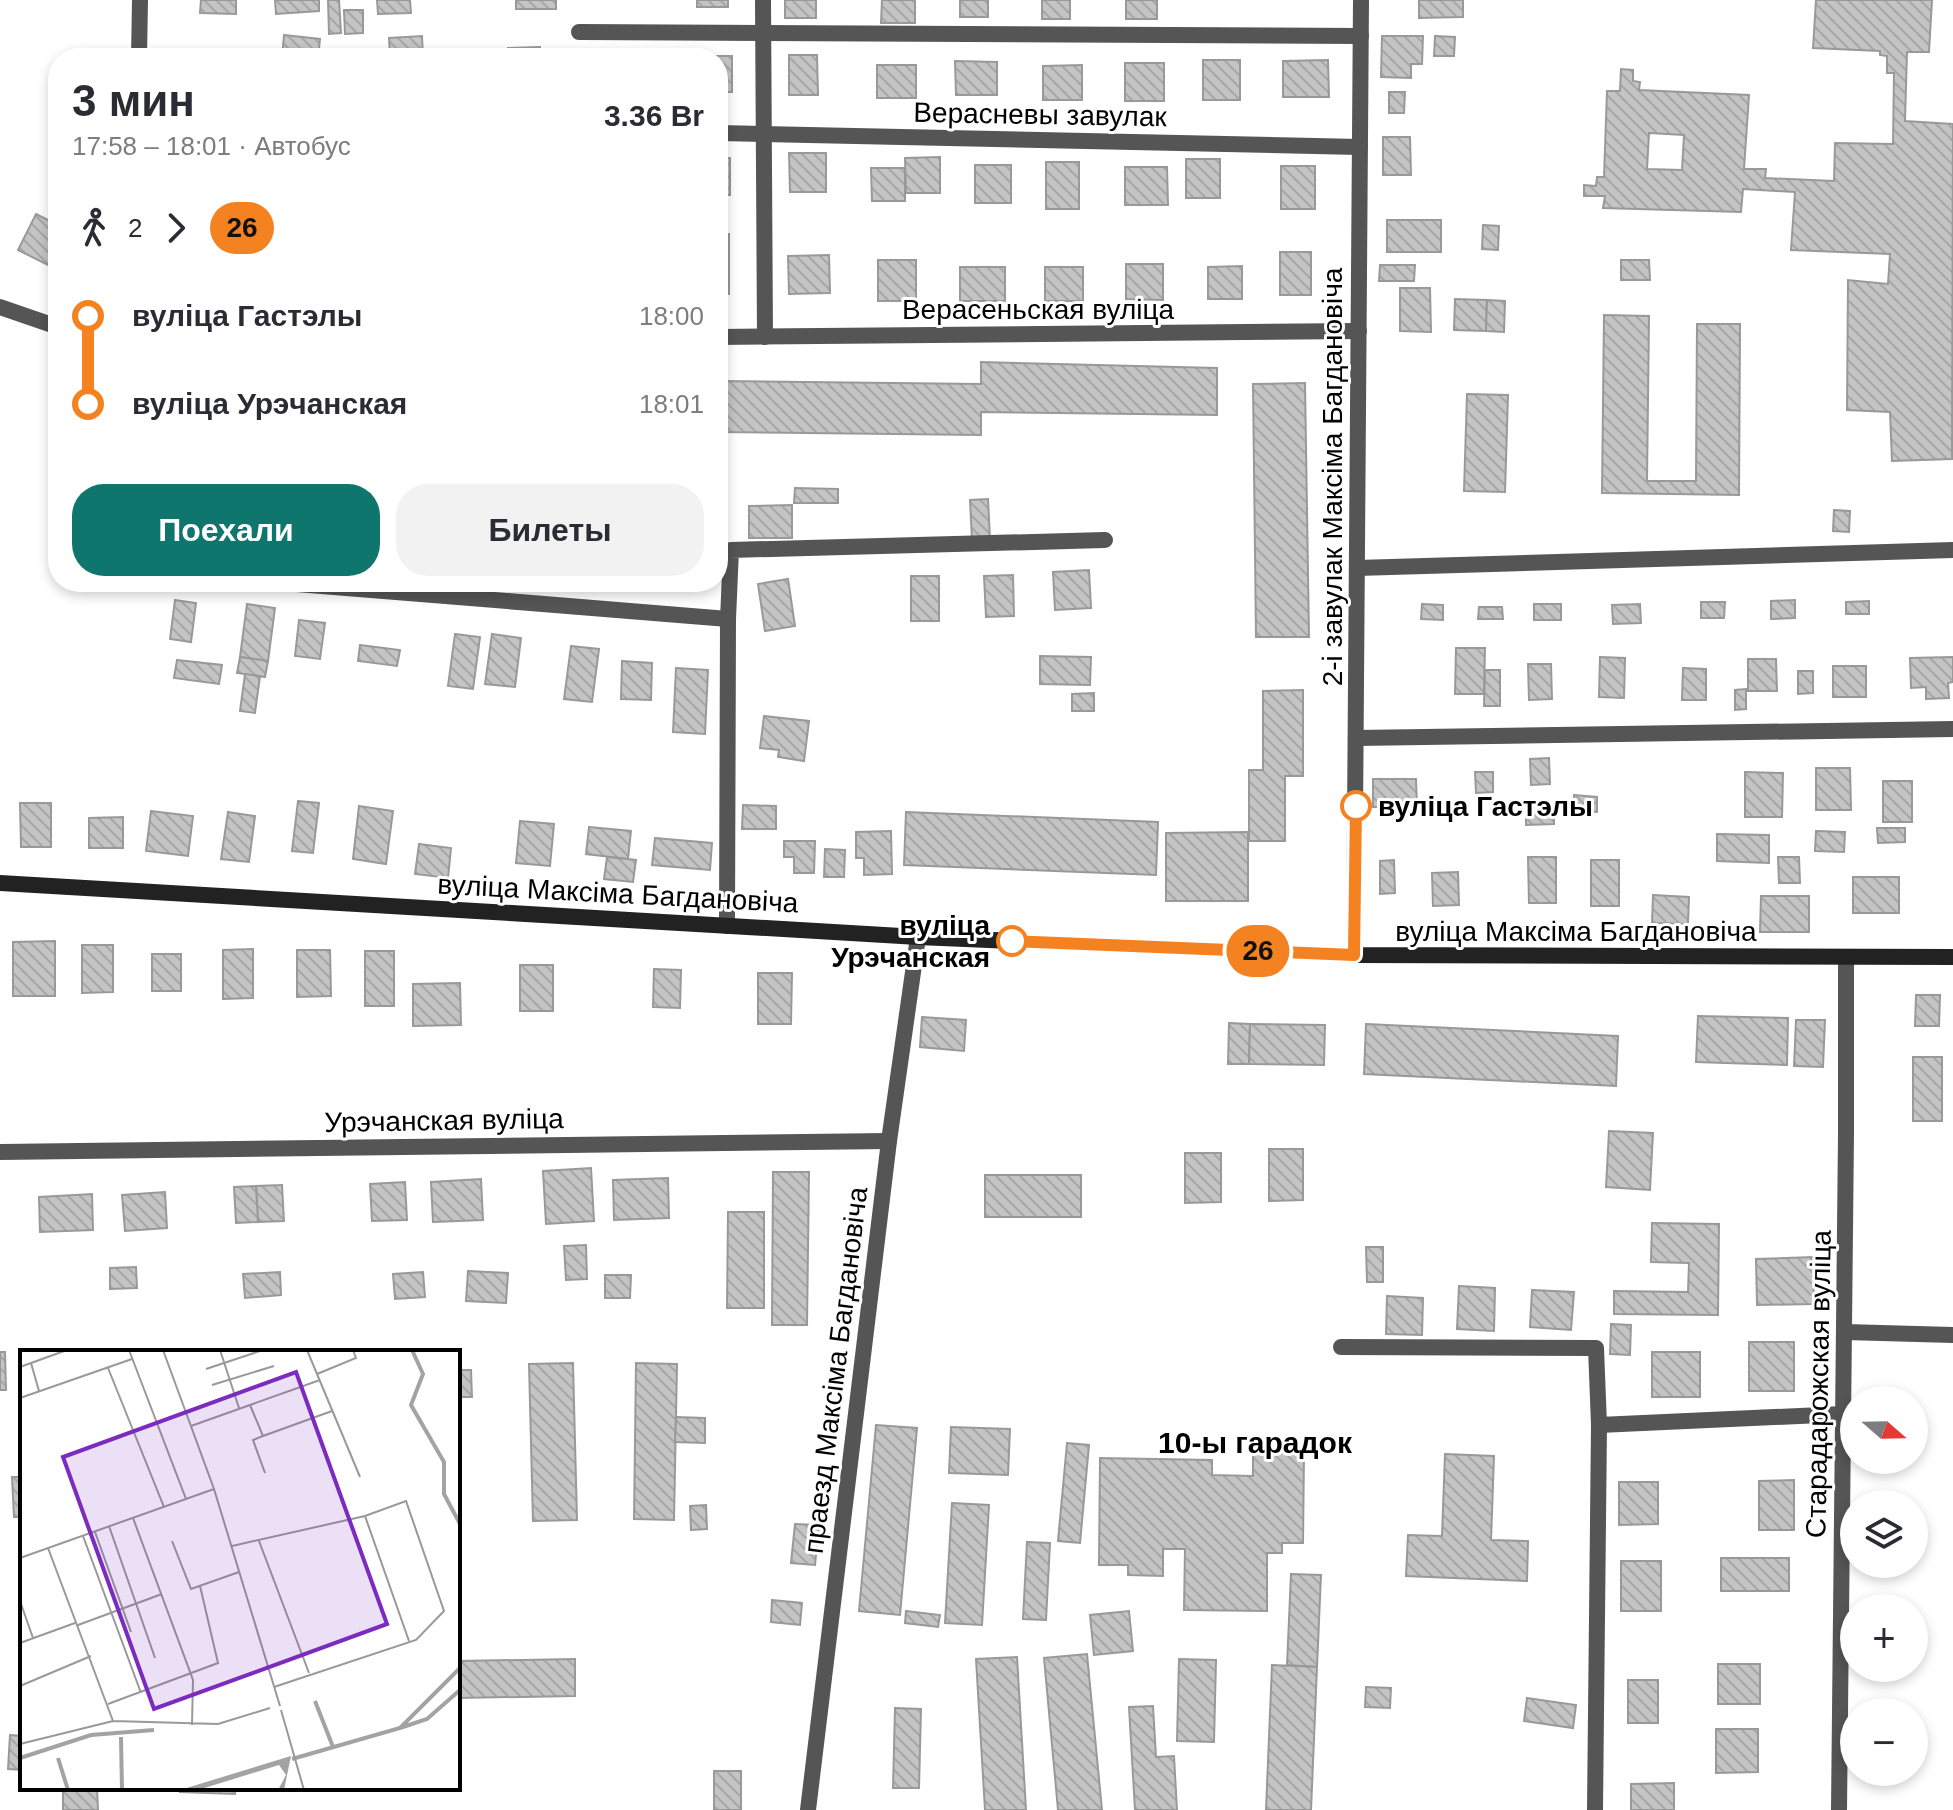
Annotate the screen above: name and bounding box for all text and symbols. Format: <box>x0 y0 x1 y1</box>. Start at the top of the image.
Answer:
text: 3 мин <box>72 76 195 125</box>
street label: Верасневы завулак <box>913 97 1168 132</box>
text: 3.36 Br <box>604 99 704 132</box>
text: 17:58 – 18:01 · Автобус <box>72 131 351 161</box>
icon: walk <box>72 206 116 250</box>
icon: forward <box>154 206 198 250</box>
text: 26 <box>226 212 258 243</box>
text: 2 <box>128 213 142 243</box>
street label: 2-і завулак Максіма Багдановіча <box>1317 267 1348 686</box>
street label: Верасеньская вуліца <box>902 294 1175 325</box>
text: вуліца Гастэлы <box>132 299 362 332</box>
text: 18:00 <box>639 301 704 331</box>
text: вуліца Урэчанская <box>132 387 407 420</box>
text: 18:01 <box>639 389 704 419</box>
button: Поехали <box>72 484 380 576</box>
button: Билеты <box>396 484 704 576</box>
marker: вуліца Гастэлы <box>1341 791 1371 821</box>
place label: вуліца Гастэлы <box>1378 791 1593 822</box>
street label: вуліца Максіма Багдановіча <box>437 869 800 918</box>
place label: вуліца Урэчанская <box>831 910 990 973</box>
street label: вуліца Максіма Багдановіча <box>1395 916 1757 947</box>
line badge: 26 <box>1222 925 1294 977</box>
marker: вуліца Урэчанская <box>997 926 1027 956</box>
text: 26 <box>1242 935 1274 966</box>
street label: Урэчанская вуліца <box>324 1103 564 1138</box>
street label: праезд Максіма Багдановіча <box>798 1184 873 1555</box>
street label: Старадарожская вуліца <box>1800 1229 1837 1538</box>
inset map <box>20 1350 460 1790</box>
north arrow <box>1840 1386 1928 1474</box>
map controls <box>1840 1386 1928 1786</box>
district label: 10-ы гарадок <box>1158 1426 1353 1459</box>
button: layers <box>1840 1490 1928 1578</box>
button: + <box>1840 1594 1928 1682</box>
button: − <box>1840 1698 1928 1786</box>

